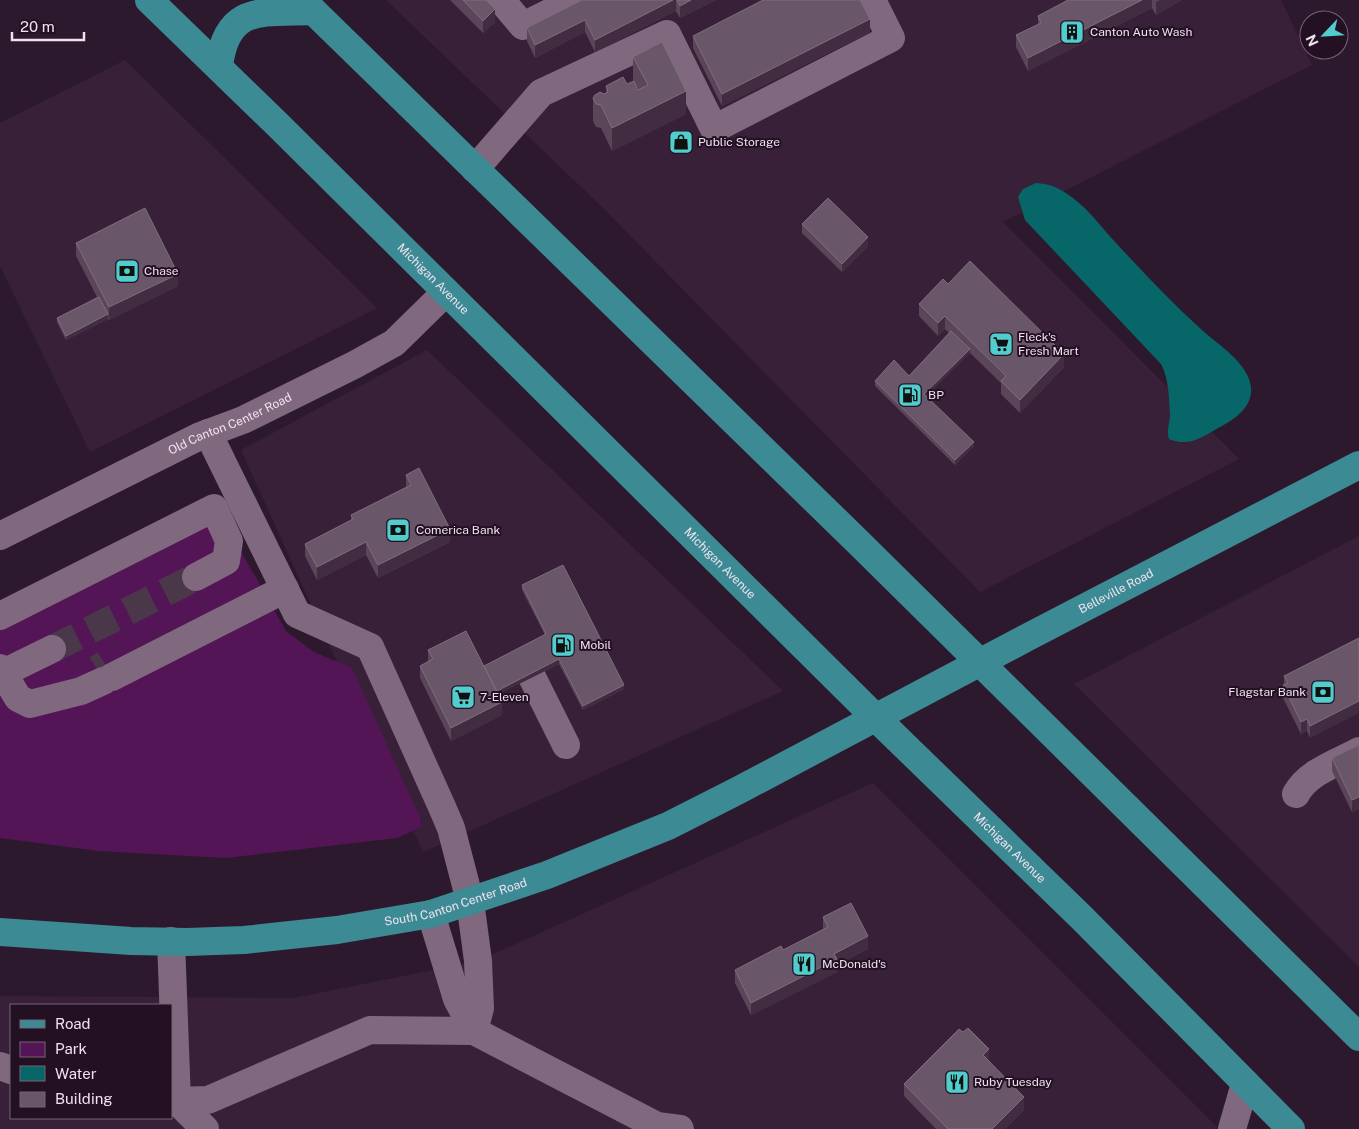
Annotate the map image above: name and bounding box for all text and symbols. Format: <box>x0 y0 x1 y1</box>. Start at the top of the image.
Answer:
scale bar <box>12 10 85 42</box>
north arrow <box>1299 10 1349 60</box>
text: 20 m <box>20 18 55 35</box>
building icon: Canton Auto Wash <box>1059 19 1085 45</box>
place label: Canton Auto Wash <box>1090 25 1192 39</box>
text: N <box>1303 32 1322 49</box>
shop icon: Public Storage <box>668 129 694 155</box>
place label: Public Storage <box>698 135 780 149</box>
street label: Michigan Avenue <box>394 240 472 317</box>
bank icon: Chase <box>114 258 140 284</box>
place label: Chase <box>144 264 179 278</box>
place label: Fleck's Fresh Mart <box>1018 330 1079 358</box>
supermarket icon: Fleck's Fresh Mart <box>988 331 1014 357</box>
fuel station icon: BP <box>897 382 923 408</box>
place label: BP <box>928 388 944 402</box>
street label: Old Canton Center Road <box>166 390 294 458</box>
bank icon: Comerica Bank <box>385 517 411 543</box>
place label: Comerica Bank <box>416 523 500 537</box>
street label: Michigan Avenue <box>681 525 759 602</box>
street label: Belleville Road <box>1076 566 1156 616</box>
fuel station icon: Mobil <box>550 632 576 658</box>
place label: Mobil <box>580 638 612 652</box>
bank icon: Flagstar Bank <box>1310 679 1336 705</box>
supermarket icon: 7-Eleven <box>450 684 476 710</box>
place label: Flagstar Bank <box>1228 685 1306 699</box>
place label: 7-Eleven <box>480 690 529 704</box>
street label: Michigan Avenue <box>971 810 1049 886</box>
street label: South Canton Center Road <box>383 875 529 929</box>
restaurant icon: McDonald's <box>791 951 817 977</box>
place label: McDonald's <box>822 957 886 971</box>
legend <box>10 1004 172 1119</box>
text: Road <box>55 1015 91 1032</box>
text: Park <box>55 1040 87 1057</box>
text: Water <box>55 1065 97 1082</box>
restaurant icon: Ruby Tuesday <box>944 1069 970 1095</box>
place label: Ruby Tuesday <box>974 1075 1052 1089</box>
text: Building <box>55 1090 113 1107</box>

